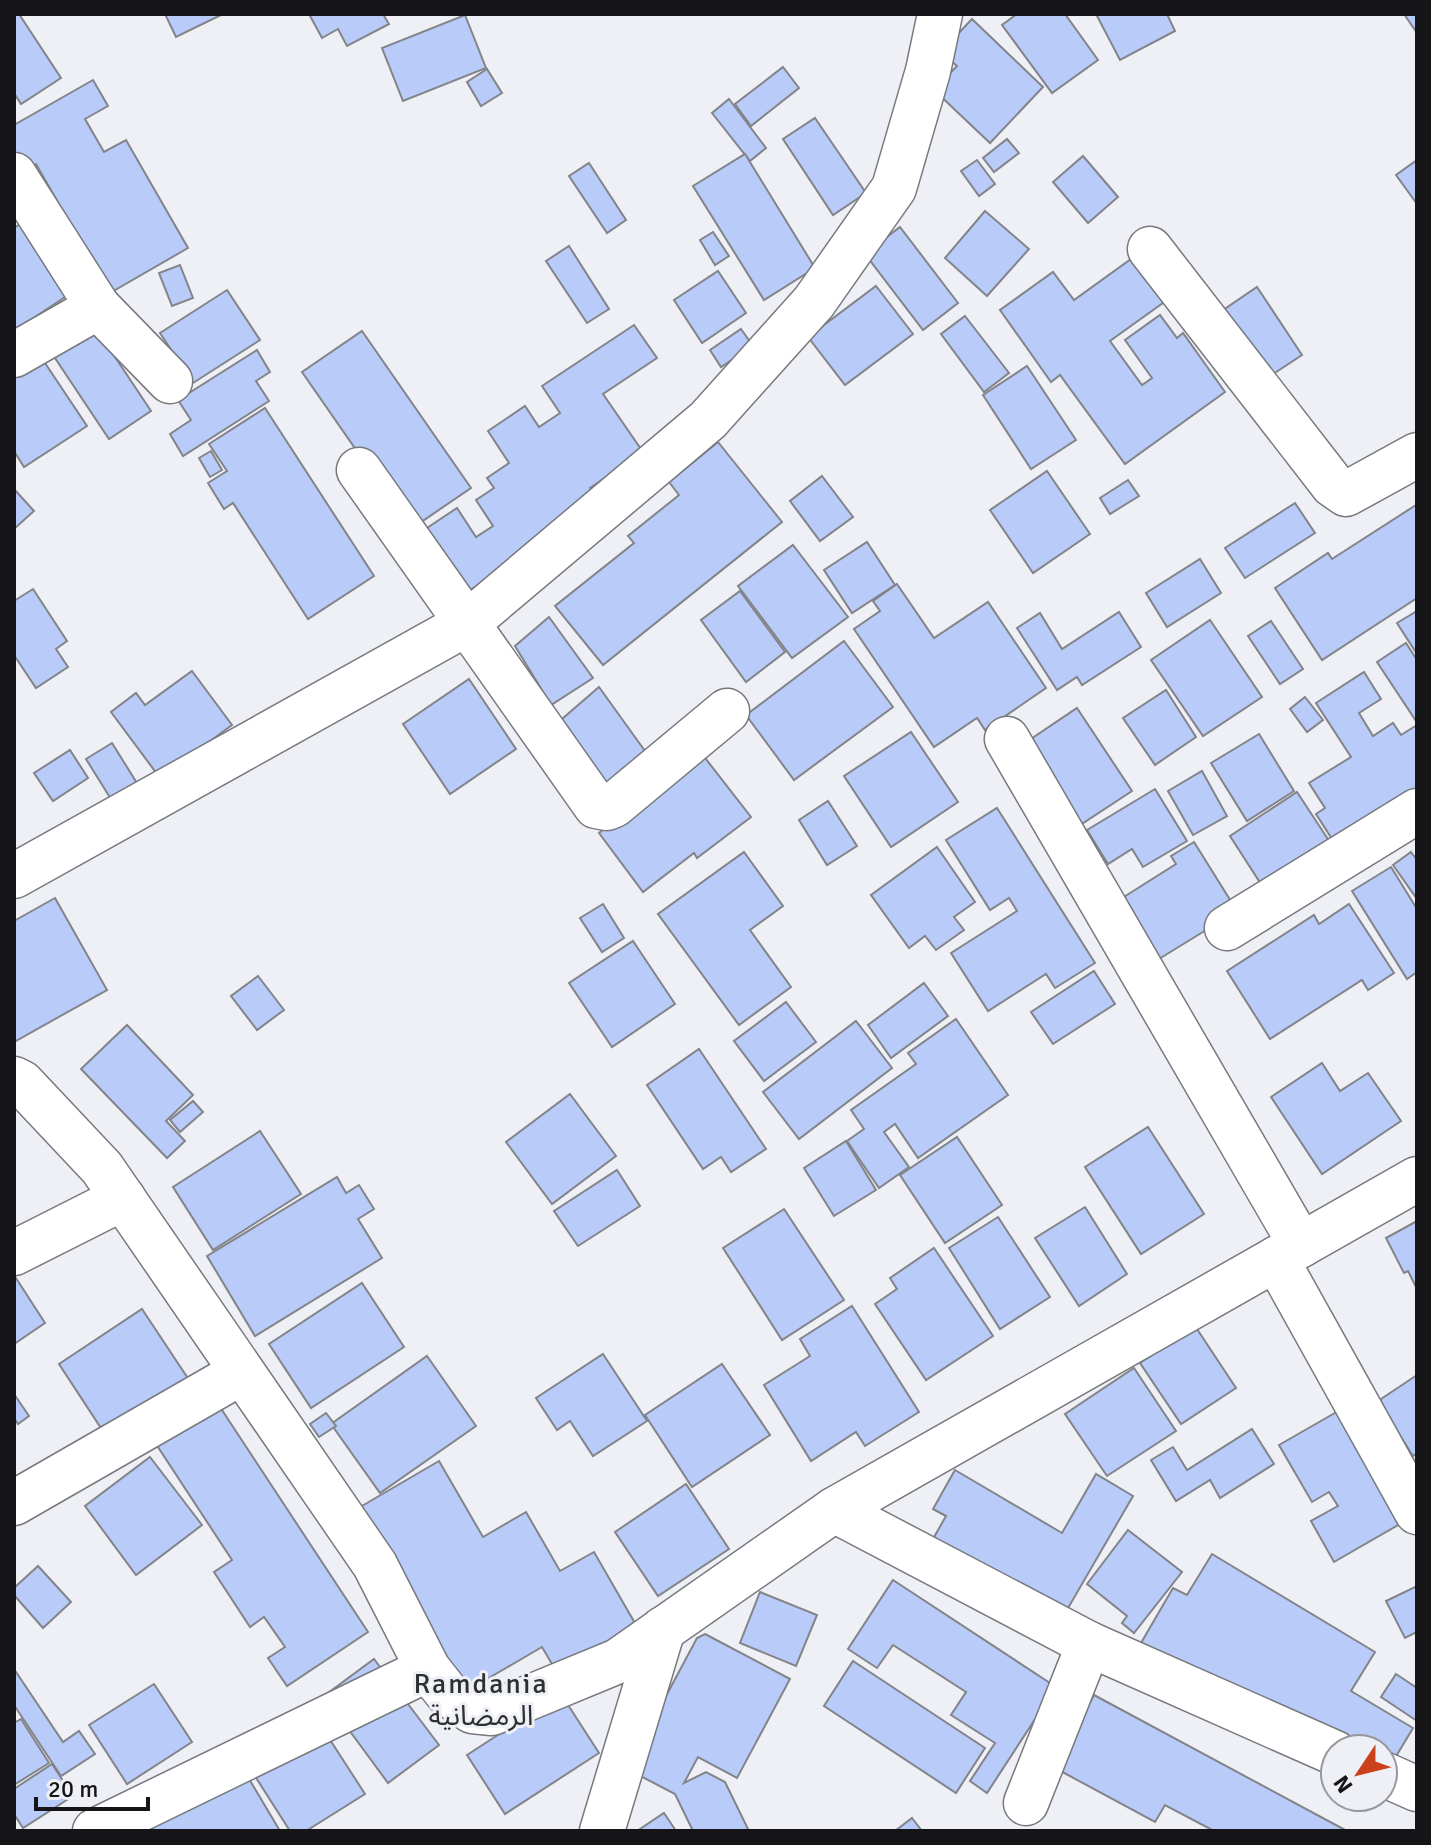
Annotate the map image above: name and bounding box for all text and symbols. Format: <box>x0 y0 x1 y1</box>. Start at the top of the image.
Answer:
district label: Ramdania الرمضانية <box>413 1667 549 1733</box>
north arrow <box>1319 1733 1399 1813</box>
scale bar <box>36 1761 148 1811</box>
text: N <box>1328 1770 1358 1798</box>
text: 20 m <box>48 1774 98 1804</box>

